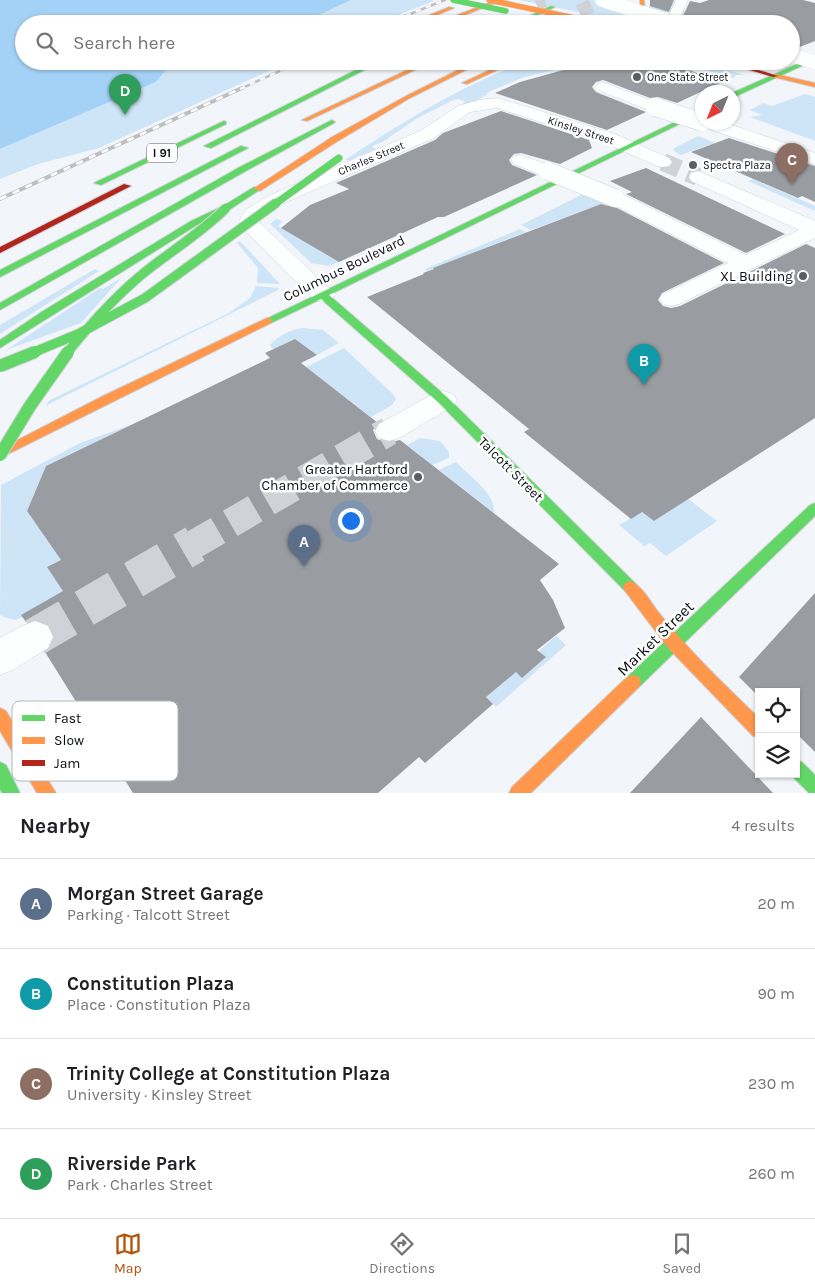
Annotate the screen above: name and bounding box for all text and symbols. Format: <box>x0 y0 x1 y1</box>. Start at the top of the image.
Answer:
search box <box>15 15 800 70</box>
icon: search <box>33 29 61 57</box>
text: Search here <box>73 32 175 54</box>
marker: One State Street <box>631 71 643 83</box>
place label: One State Street <box>647 71 728 84</box>
pin: D <box>109 74 141 115</box>
north arrow <box>695 85 740 130</box>
street label: Kinsley Street <box>546 114 616 147</box>
street label: Charles Street <box>336 139 406 178</box>
pin: C <box>776 143 808 184</box>
road number: I 91 <box>147 144 177 162</box>
marker: Spectra Plaza <box>687 159 699 171</box>
place label: Spectra Plaza <box>703 159 771 172</box>
street label: Columbus Boulevard <box>281 232 408 305</box>
place label: XL Building <box>720 268 793 285</box>
marker: XL Building <box>797 270 809 282</box>
pin: B <box>628 344 660 385</box>
street label: Talcott Street <box>475 433 547 505</box>
place label: Greater Hartford Chamber of Commerce <box>261 461 408 494</box>
marker: Greater Hartford Chamber of Commerce <box>412 471 424 483</box>
your location <box>338 508 364 534</box>
pin: A <box>288 525 320 566</box>
street label: Market Street <box>613 597 698 680</box>
map controls <box>755 688 800 778</box>
button: locate <box>755 688 800 733</box>
legend <box>12 701 178 781</box>
text: Fast <box>54 710 81 727</box>
text: Slow <box>54 732 84 749</box>
button: layers <box>755 733 800 778</box>
text: Jam <box>54 755 80 772</box>
text: Nearby <box>20 814 90 838</box>
text: 4 results <box>731 816 795 835</box>
text: Morgan Street Garage <box>67 883 264 905</box>
text: A <box>31 894 41 913</box>
text: 20 m <box>757 894 795 913</box>
text: Parking · Talcott Street <box>67 905 230 924</box>
text: Constitution Plaza <box>67 973 234 995</box>
text: B <box>31 984 41 1003</box>
text: 90 m <box>757 984 795 1003</box>
text: Place · Constitution Plaza <box>67 995 251 1014</box>
text: Trinity College at Constitution Plaza <box>67 1063 390 1085</box>
text: C <box>31 1074 41 1093</box>
text: 230 m <box>748 1074 795 1093</box>
text: University · Kinsley Street <box>67 1085 251 1104</box>
text: Riverside Park <box>67 1153 197 1175</box>
text: D <box>31 1164 41 1183</box>
text: 260 m <box>748 1164 795 1183</box>
text: Park · Charles Street <box>67 1175 213 1194</box>
tab: Map <box>114 1230 142 1277</box>
tab: Directions <box>369 1230 435 1277</box>
tab: Saved <box>663 1230 701 1277</box>

